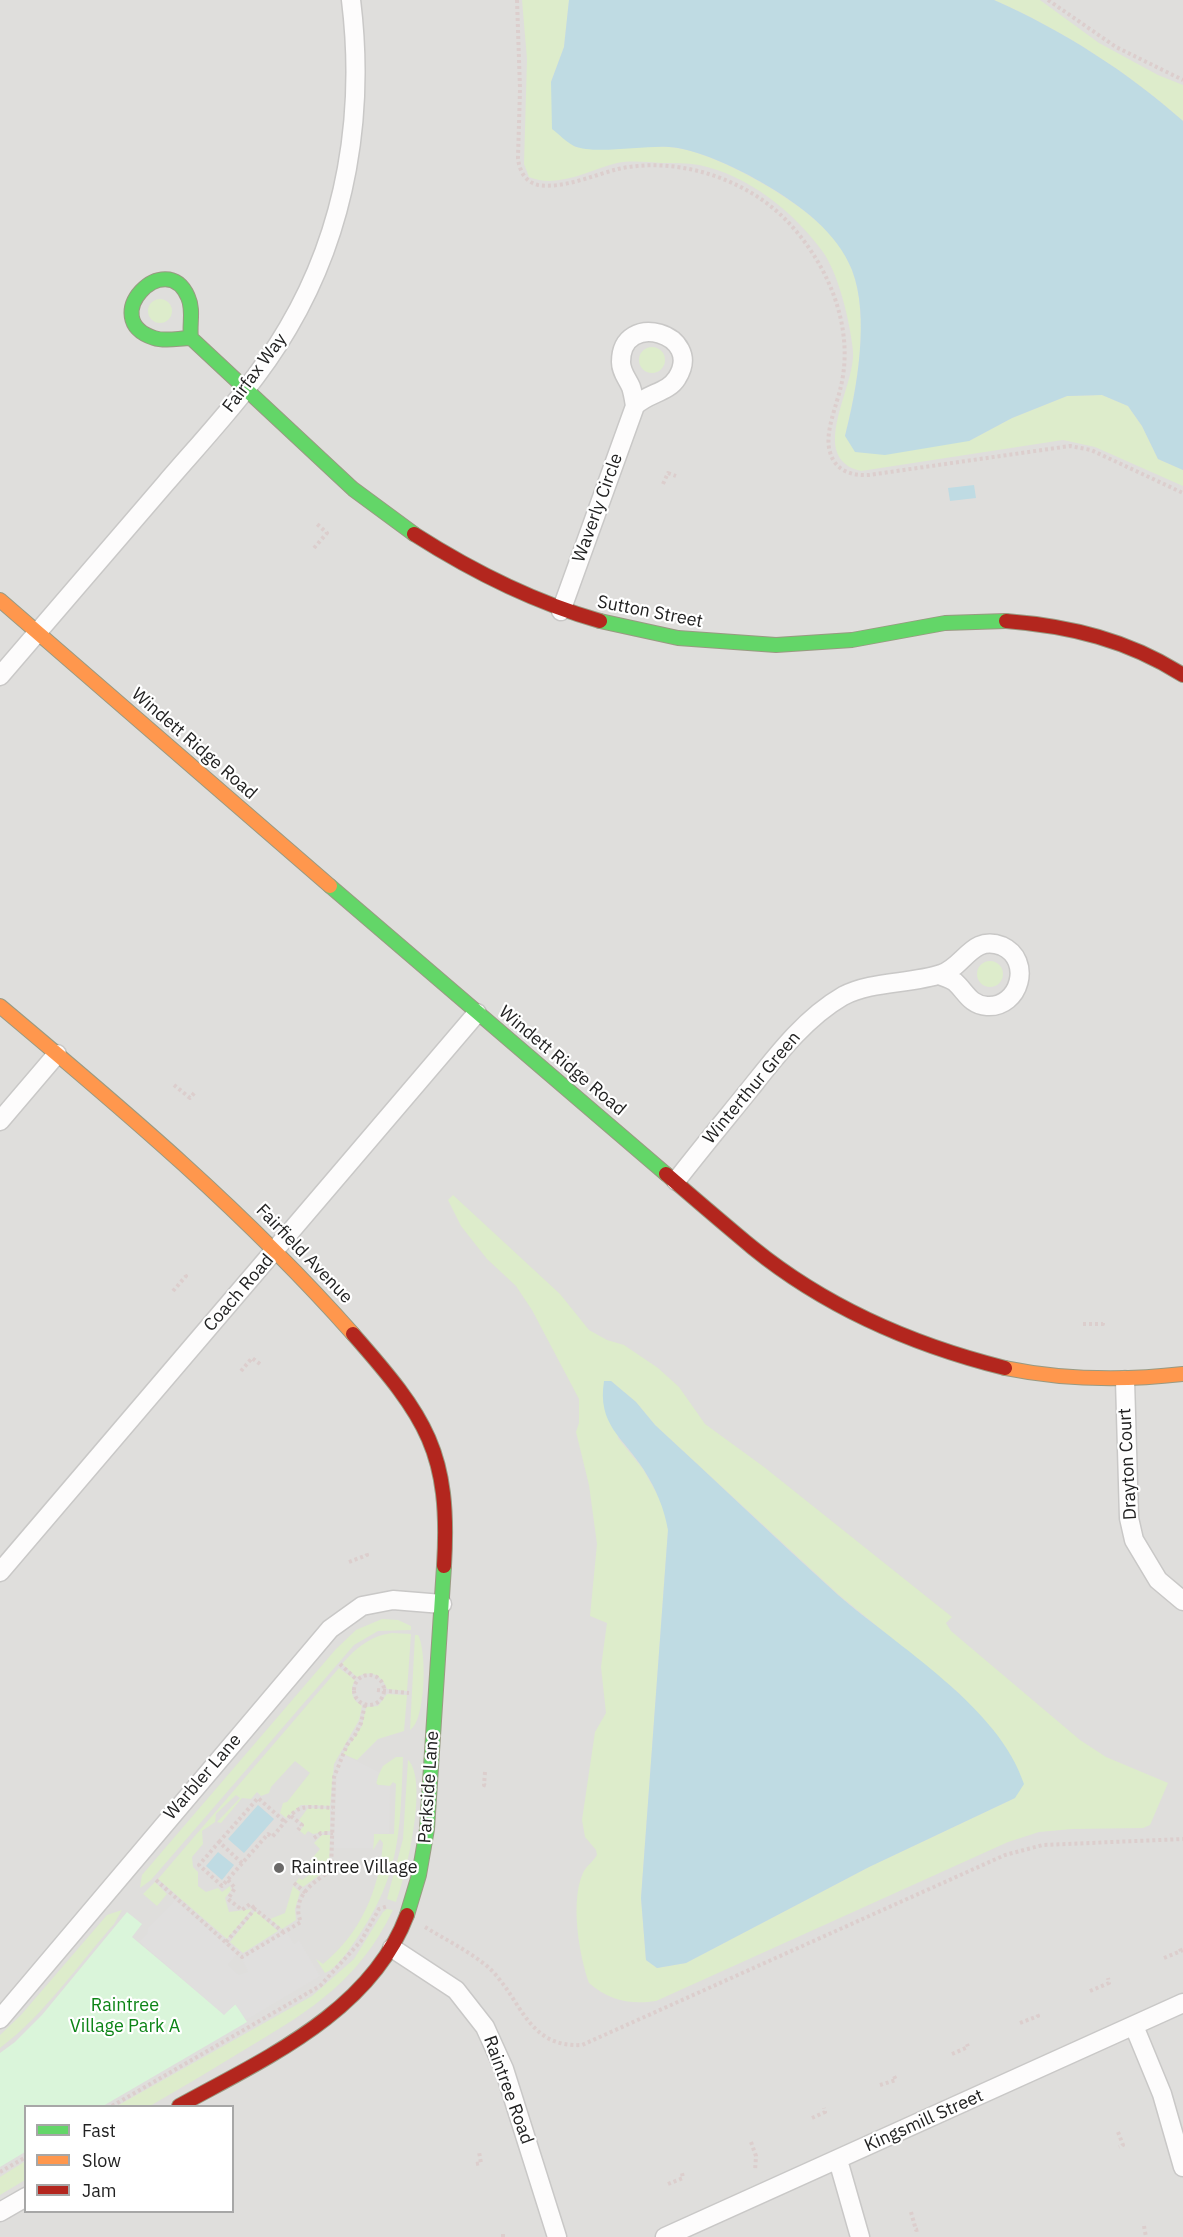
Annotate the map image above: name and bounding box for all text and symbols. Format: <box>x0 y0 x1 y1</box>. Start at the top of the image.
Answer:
street label: Fairfax Way <box>218 329 292 417</box>
street label: Waverly Circle <box>568 451 628 565</box>
street label: Sutton Street <box>595 591 705 633</box>
street label: Windett Ridge Road <box>127 684 261 804</box>
street label: Windett Ridge Road <box>494 1002 630 1120</box>
street label: Winterthur Green <box>699 1027 805 1149</box>
street label: Fairfield Avenue <box>251 1200 357 1308</box>
street label: Coach Road <box>199 1250 279 1336</box>
street label: Drayton Court <box>1114 1407 1142 1521</box>
street label: Warbler Lane <box>160 1730 246 1824</box>
street label: Parkside Lane <box>414 1730 444 1844</box>
place label: Raintree Village <box>291 1857 418 1879</box>
marker: Raintree Village <box>272 1861 286 1875</box>
park label: Raintree Village Park A <box>70 1995 180 2038</box>
street label: Raintree Road <box>478 2033 538 2147</box>
street label: Kingsmill Street <box>861 2085 987 2157</box>
legend <box>24 2105 234 2213</box>
text: Fast <box>82 2119 116 2142</box>
text: Slow <box>82 2149 121 2172</box>
text: Jam <box>82 2179 117 2202</box>

